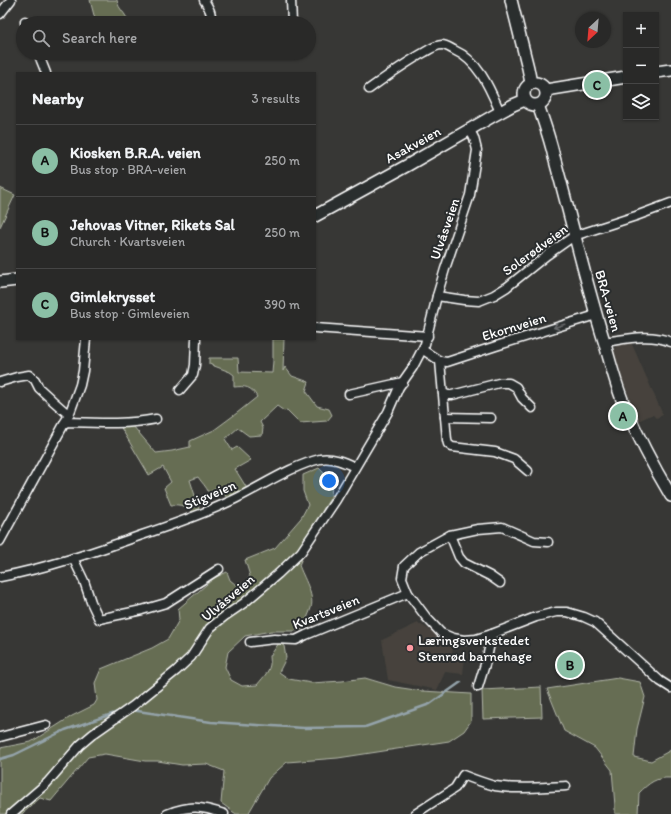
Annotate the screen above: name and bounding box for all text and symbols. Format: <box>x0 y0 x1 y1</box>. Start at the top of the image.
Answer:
north arrow <box>575 12 611 48</box>
map controls <box>623 12 659 120</box>
button: + <box>623 12 659 48</box>
search box <box>16 16 316 60</box>
icon: search <box>30 27 52 49</box>
text: Search here <box>62 29 137 47</box>
button: − <box>623 48 659 84</box>
pin: C <box>584 70 610 100</box>
button: layers <box>623 84 659 120</box>
text: Nearby <box>32 88 84 108</box>
text: 3 results <box>251 91 300 106</box>
street label: Asakveien <box>382 123 444 167</box>
text: Kiosken B.R.A. veien <box>70 144 201 162</box>
text: A <box>41 153 49 168</box>
text: 250 m <box>264 153 300 168</box>
text: Bus stop · BRA-veien <box>70 162 186 177</box>
street label: Ulvåsveien <box>426 195 464 262</box>
text: Jehovas Vitner, Rikets Sal <box>70 216 235 234</box>
street label: Solerødveien <box>499 220 571 279</box>
text: B <box>41 225 49 240</box>
text: 250 m <box>264 225 300 240</box>
text: Church · Kvartsveien <box>70 234 185 249</box>
street label: BRA-veien <box>591 268 625 334</box>
text: Gimlekrysset <box>70 288 155 306</box>
text: C <box>41 297 49 312</box>
text: 390 m <box>264 297 300 312</box>
text: Bus stop · Gimleveien <box>70 306 190 321</box>
street label: Ekornveien <box>480 309 549 345</box>
one-way arrow <box>553 323 565 331</box>
pin: A <box>610 401 636 431</box>
your location <box>319 471 339 491</box>
street label: Stigveien <box>181 476 239 514</box>
street label: Ulvåsveien <box>198 570 258 625</box>
street label: Kvartsveien <box>290 591 362 633</box>
place label: Læringsverkstedet Stenrød barnehage <box>418 632 532 665</box>
marker: Læringsverkstedet Stenrød barnehage <box>405 643 415 653</box>
pin: B <box>557 650 583 680</box>

